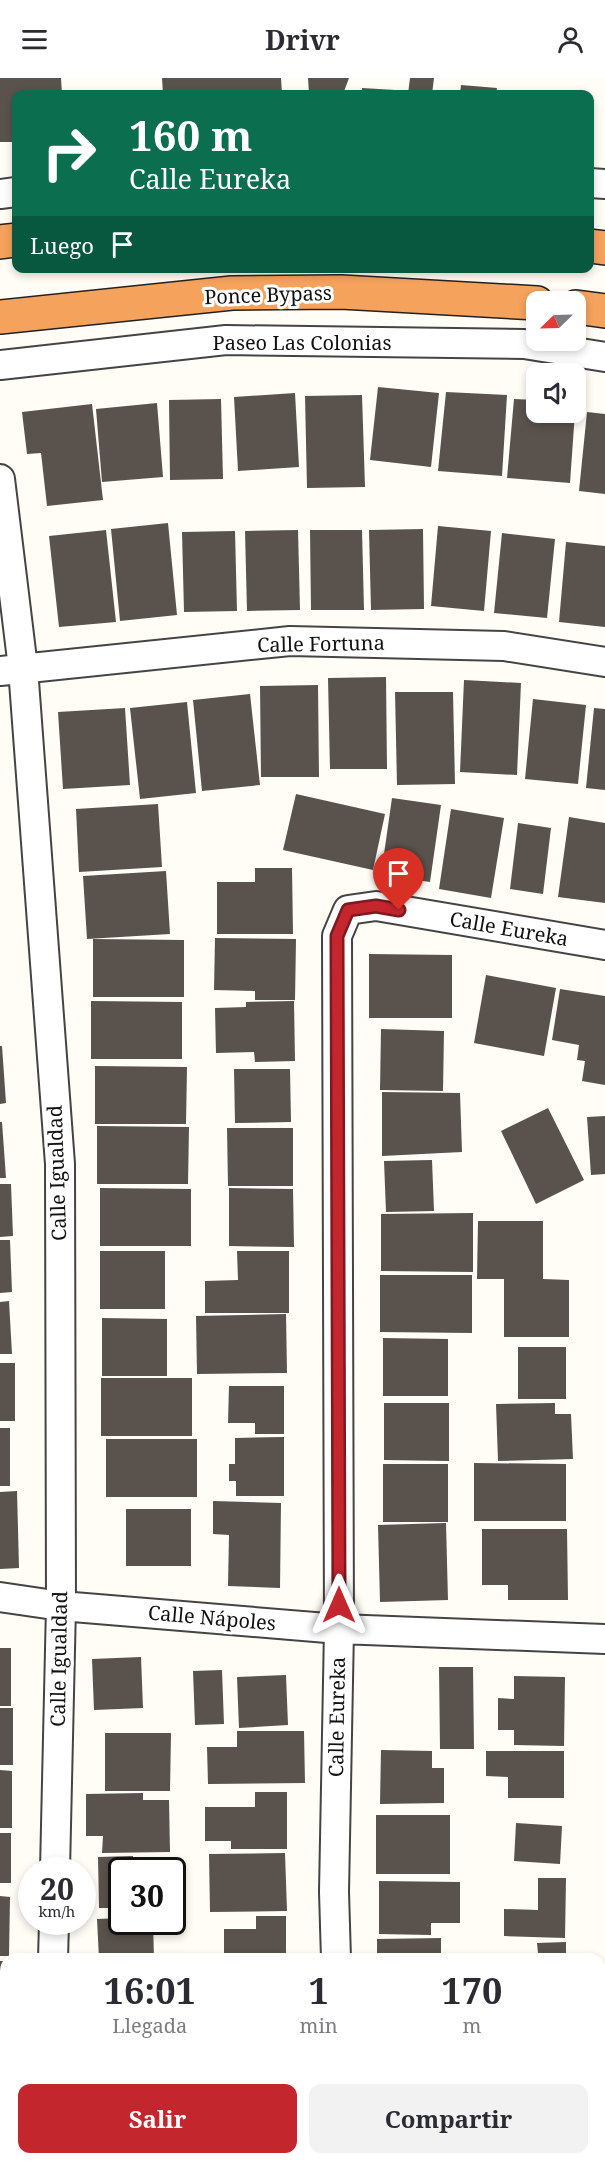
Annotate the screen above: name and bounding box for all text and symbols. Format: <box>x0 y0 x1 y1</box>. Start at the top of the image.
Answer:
text: Drivr <box>265 21 340 58</box>
icon: menu <box>18 23 51 56</box>
icon: person <box>554 23 587 56</box>
text: 160 m <box>129 106 253 163</box>
icon: right <box>30 114 108 192</box>
text: Calle Eureka <box>129 160 291 197</box>
icon: arrive <box>106 228 139 261</box>
text: Luego <box>30 230 94 260</box>
street label: Ponce Bypass <box>204 279 332 310</box>
north arrow <box>526 291 586 351</box>
map controls <box>526 291 586 423</box>
street label: Paseo Las Colonias <box>213 329 391 356</box>
button: sound <box>526 363 586 423</box>
street label: Calle Fortuna <box>257 629 385 658</box>
pin <box>373 848 424 910</box>
icon: arrive <box>382 857 415 890</box>
street label: Calle Eureka <box>448 905 571 952</box>
street label: Calle Igualdad <box>41 1105 72 1241</box>
position arrow <box>307 1573 371 1637</box>
street label: Calle Igualdad <box>44 1591 73 1727</box>
street label: Calle Nápoles <box>147 1598 277 1637</box>
street label: Calle Eureka <box>322 1657 351 1777</box>
speed limit sign: 30 <box>108 1857 186 1935</box>
text: 20 <box>40 1868 74 1909</box>
text: km/h <box>39 1901 75 1921</box>
text: 16:01 <box>104 1966 196 2015</box>
text: 1 <box>308 1966 329 2015</box>
text: 170 <box>441 1966 502 2015</box>
text: Llegada <box>112 2012 187 2039</box>
text: min <box>300 2012 338 2039</box>
text: m <box>462 2012 481 2039</box>
button: Salir <box>18 2084 297 2153</box>
button: Compartir <box>309 2084 588 2153</box>

